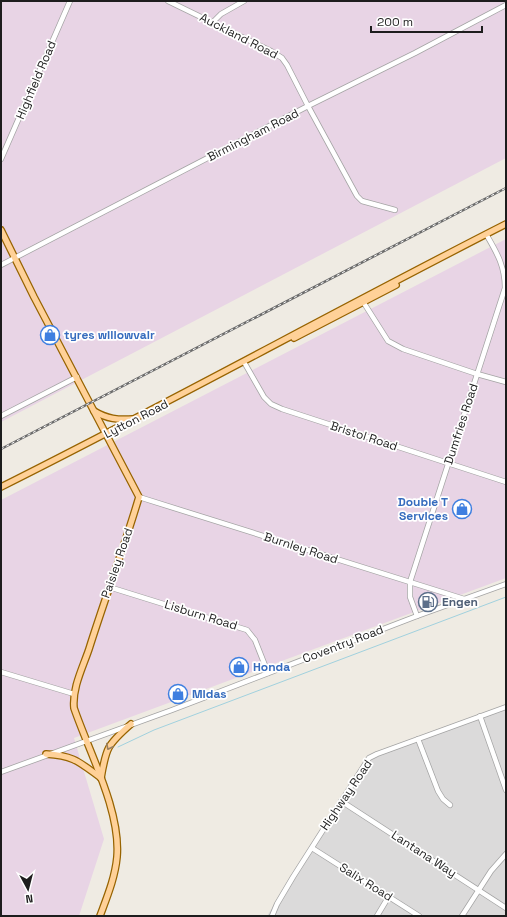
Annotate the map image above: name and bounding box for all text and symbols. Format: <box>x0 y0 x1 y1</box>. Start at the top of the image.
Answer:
scale bar <box>371 8 482 34</box>
street label: Auckland Road <box>197 9 281 63</box>
text: 200 m <box>377 14 413 30</box>
street label: Highfield Road <box>12 38 60 122</box>
street label: Birmingham Road <box>204 105 302 165</box>
shop icon: tyres willowvalr <box>39 324 61 346</box>
place label: tyres willowvalr <box>64 327 155 343</box>
street label: Dumfries Road <box>440 381 482 467</box>
street label: Lytton Road <box>101 396 171 442</box>
street label: Bristol Road <box>328 418 400 454</box>
place label: Double T Services <box>398 494 448 524</box>
shop icon: Double T Services <box>451 498 473 520</box>
street label: Paisley Road <box>98 526 136 600</box>
street label: Burnley Road <box>262 528 340 568</box>
fuel station icon: Engen <box>417 591 439 613</box>
place label: Engen <box>442 594 478 610</box>
street label: Lisburn Road <box>163 596 239 634</box>
street label: Coventry Road <box>300 621 386 667</box>
shop icon: Honda <box>228 656 250 678</box>
place label: Honda <box>253 659 290 675</box>
shop icon: Midas <box>167 683 189 705</box>
place label: Midas <box>192 686 227 702</box>
one-way arrow <box>106 743 114 751</box>
street label: Highway Road <box>316 757 376 833</box>
street label: Lantana Way <box>388 827 460 881</box>
street label: Salix Road <box>336 859 396 905</box>
north arrow <box>8 869 48 909</box>
text: N <box>25 892 34 906</box>

